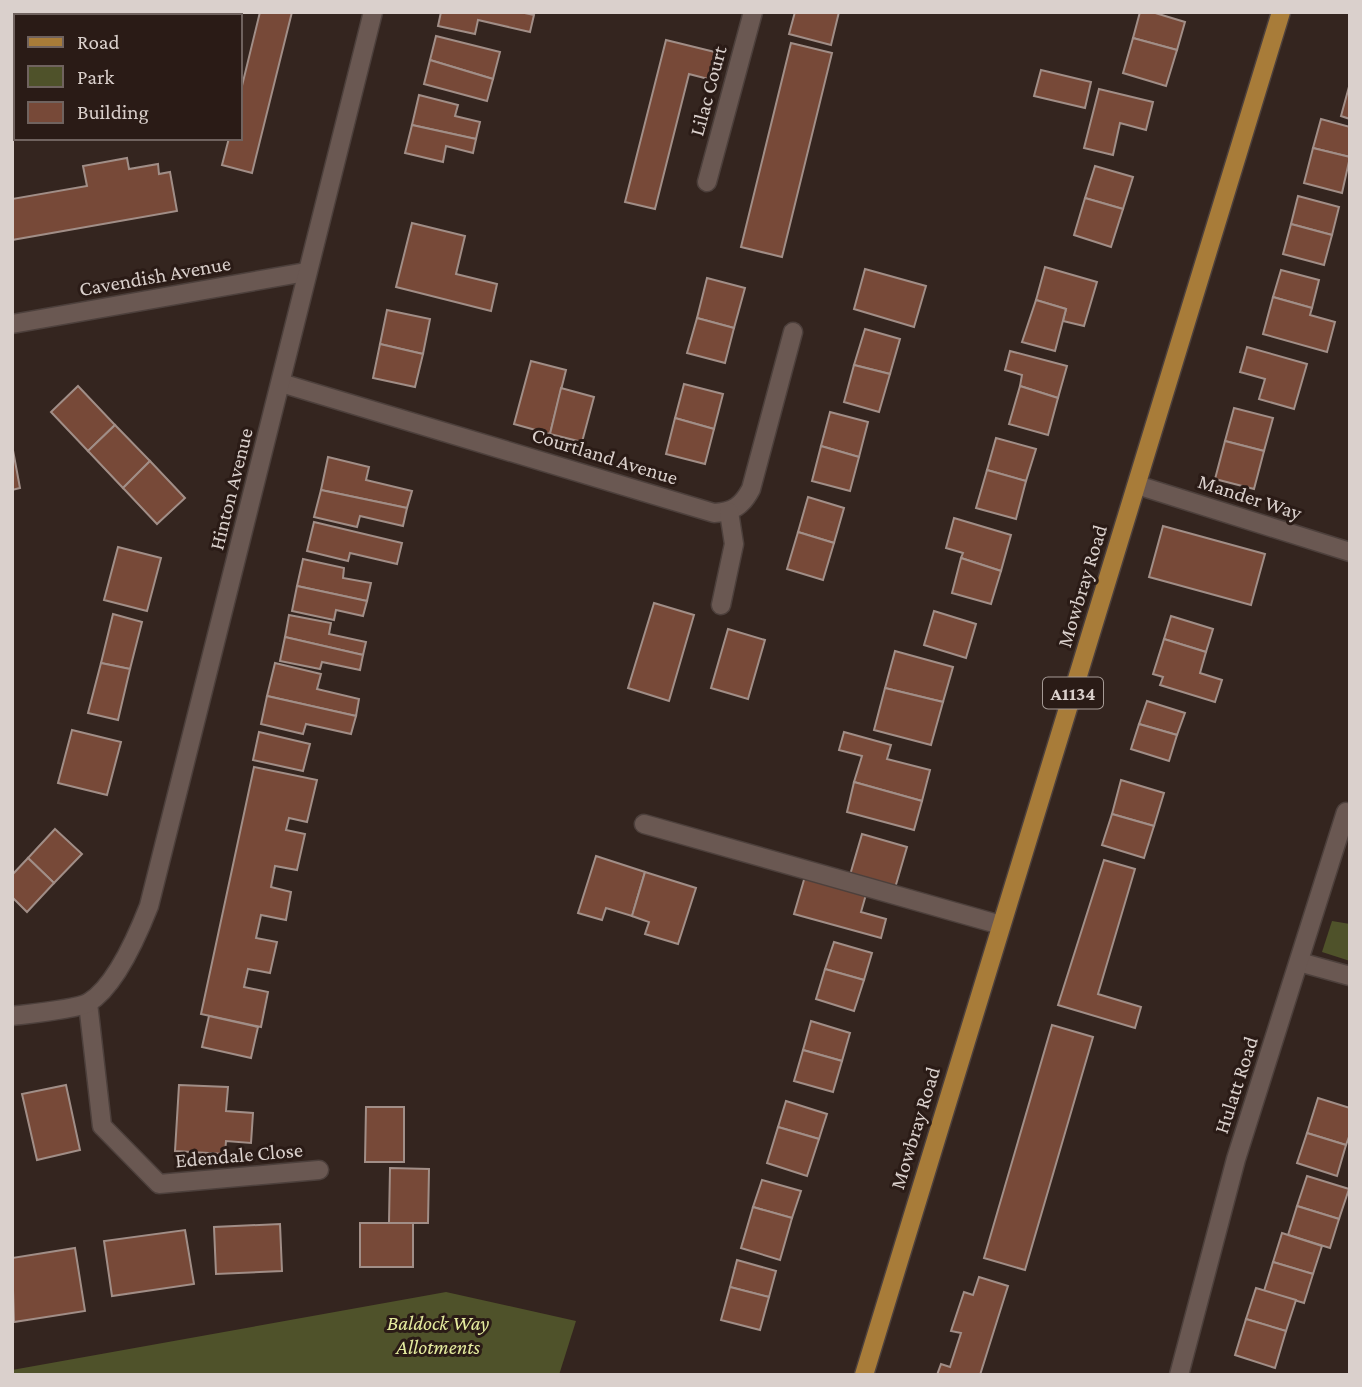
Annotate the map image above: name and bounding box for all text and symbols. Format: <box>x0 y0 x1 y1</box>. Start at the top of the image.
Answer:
legend <box>14 14 242 140</box>
text: Road <box>77 30 120 54</box>
street label: Lilac Court <box>684 42 732 139</box>
text: Park <box>77 65 114 89</box>
text: Building <box>77 100 149 124</box>
street label: Cavendish Avenue <box>77 251 233 301</box>
street label: Courtland Avenue <box>529 422 681 490</box>
street label: Hinton Avenue <box>204 426 258 552</box>
street label: Mander Way <box>1195 469 1305 525</box>
street label: Mowbray Road <box>1052 522 1112 650</box>
road number: A1134 <box>1043 678 1103 708</box>
street label: Hulatt Road <box>1209 1033 1263 1137</box>
street label: Mowbray Road <box>885 1064 945 1192</box>
street label: Edendale Close <box>174 1137 304 1173</box>
park label: Baldock Way Allotments <box>387 1311 490 1359</box>

